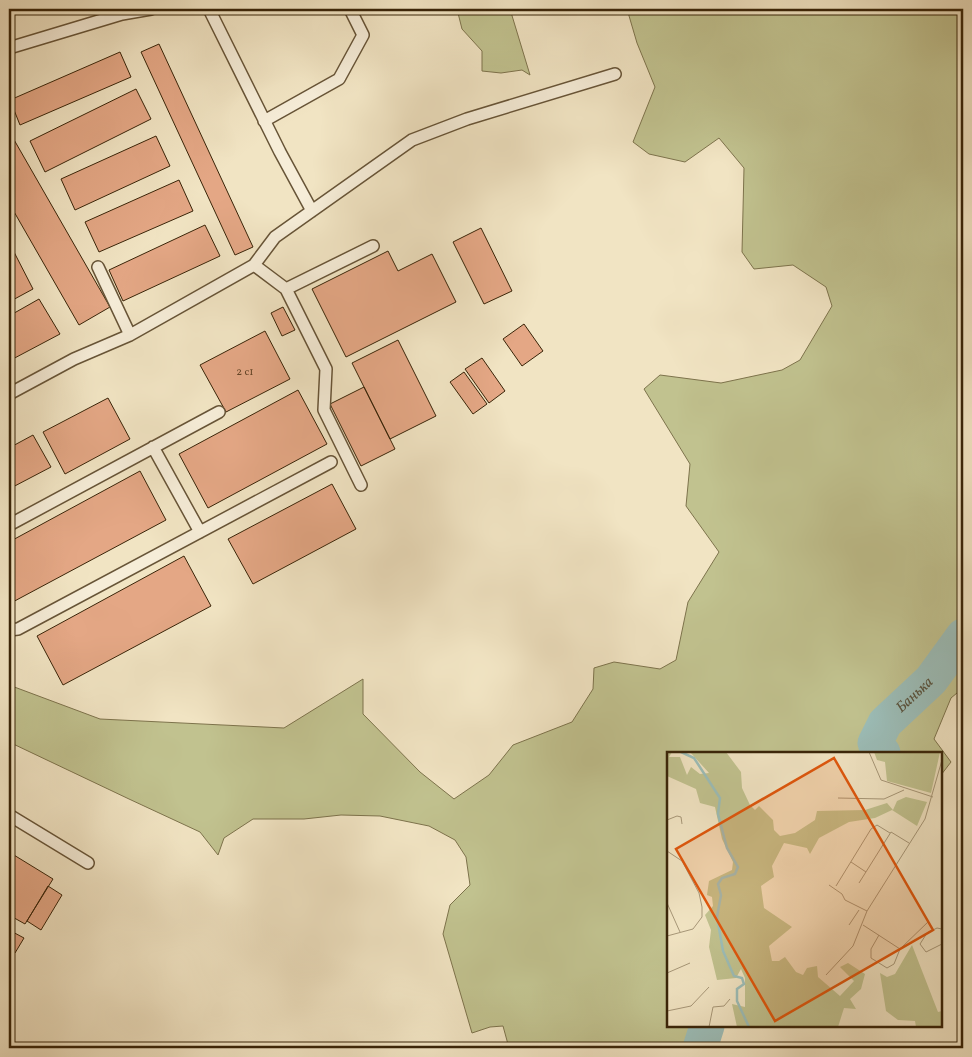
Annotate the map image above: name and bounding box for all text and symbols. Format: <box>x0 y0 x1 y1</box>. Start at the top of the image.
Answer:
house number: 2 с1 <box>236 365 254 380</box>
water label: Банька <box>892 672 938 718</box>
inset map <box>667 752 942 1027</box>

